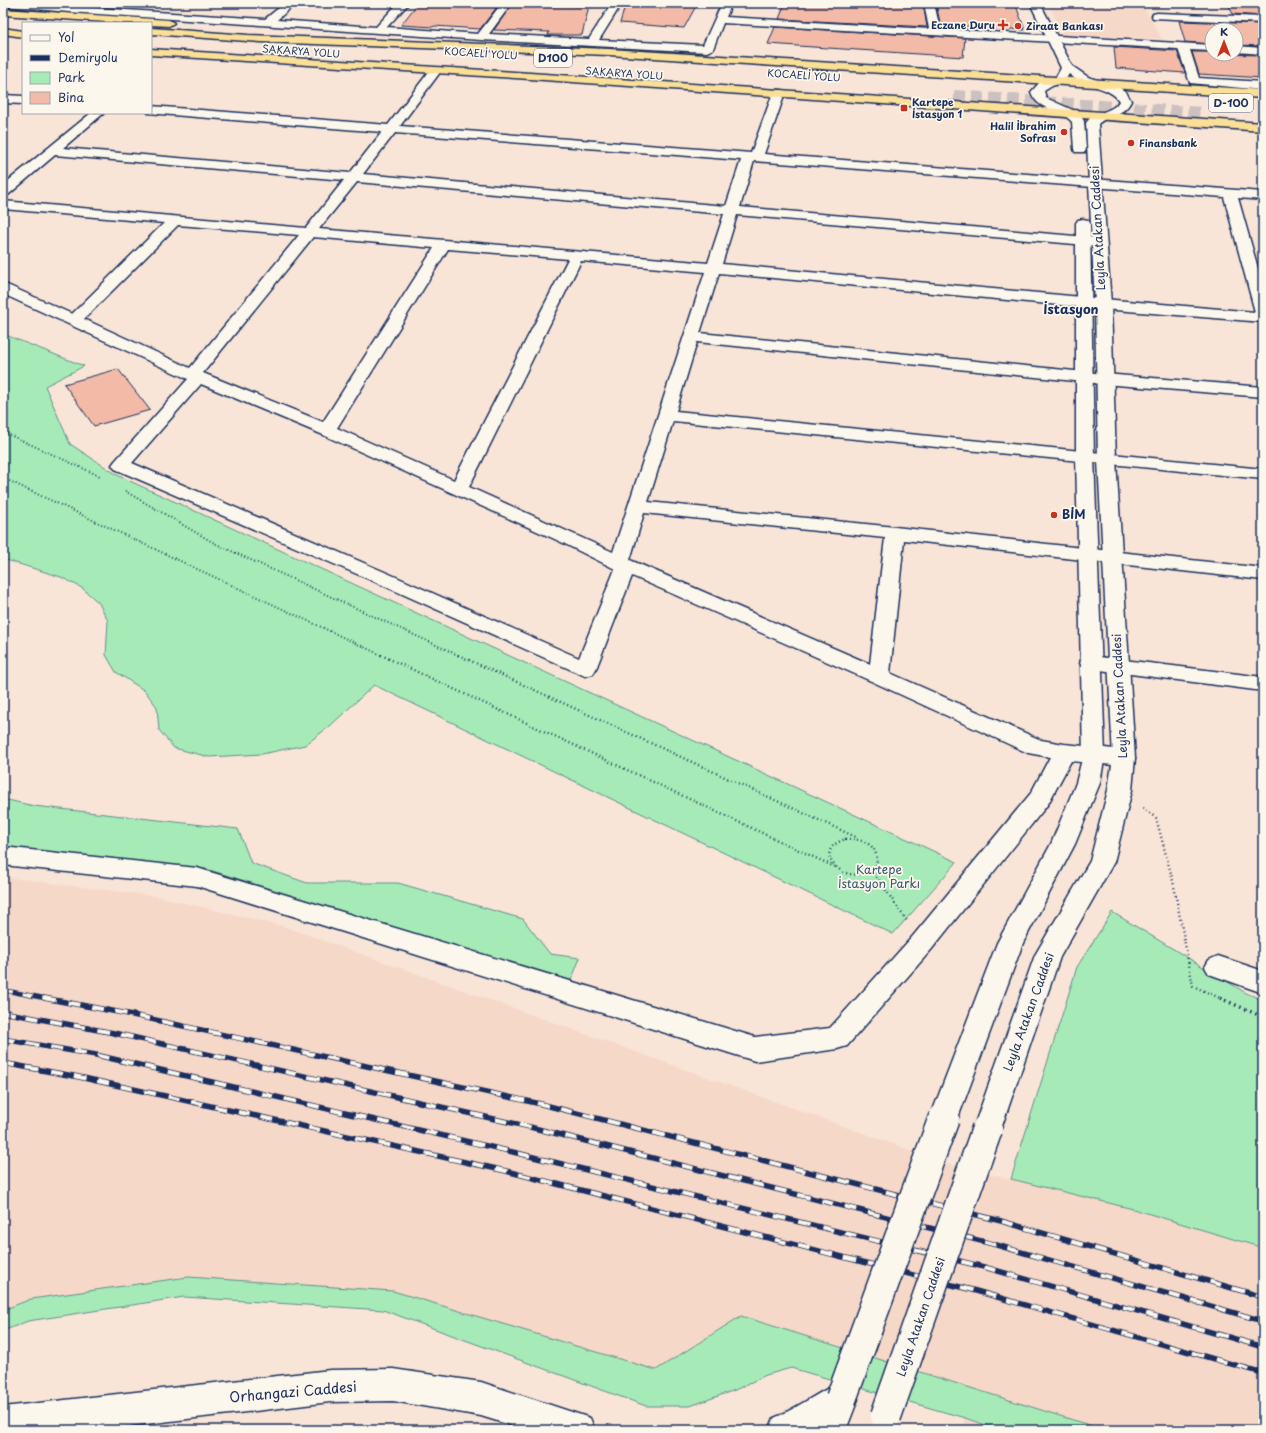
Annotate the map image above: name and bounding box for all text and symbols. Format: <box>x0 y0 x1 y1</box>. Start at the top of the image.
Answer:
place label: Eczane Duru <box>931 17 995 32</box>
place label: Ziraat Bankası <box>1026 18 1103 33</box>
marker: Eczane Duru <box>998 20 1008 30</box>
marker: Ziraat Bankası <box>1013 21 1023 31</box>
legend <box>22 22 152 114</box>
north arrow <box>1204 22 1244 62</box>
text: K <box>1220 23 1228 40</box>
text: Yol <box>58 28 74 46</box>
street label: SAKARYA YOLU <box>262 40 341 61</box>
street label: KOCAELİ YOLU <box>444 42 518 63</box>
text: Demiryolu <box>58 48 118 66</box>
road number: D100 <box>534 49 572 67</box>
street label: SAKARYA YOLU <box>585 62 664 83</box>
street label: KOCAELİ YOLU <box>767 64 841 85</box>
text: Park <box>58 68 85 86</box>
text: Bina <box>58 88 84 106</box>
place label: Kartepe İstasyon 1 <box>912 94 963 122</box>
road number: D-100 <box>1209 94 1253 112</box>
marker: Kartepe İstasyon 1 <box>899 103 909 113</box>
place label: Halil İbrahim Sofrası <box>990 118 1056 145</box>
marker: Halil İbrahim Sofrası <box>1059 127 1069 137</box>
place label: Finansbank <box>1139 135 1198 150</box>
marker: Finansbank <box>1126 138 1136 148</box>
street label: Leyla Atakan Caddesi <box>1085 165 1109 291</box>
district label: İstasyon <box>1043 299 1099 318</box>
place label: BİM <box>1062 505 1085 523</box>
marker: BİM <box>1049 510 1059 520</box>
street label: Leyla Atakan Caddesi <box>1107 633 1131 759</box>
park label: Kartepe İstasyon Parkı <box>838 860 920 892</box>
street label: Leyla Atakan Caddesi <box>998 950 1058 1074</box>
street label: Leyla Atakan Caddesi <box>891 1255 949 1379</box>
street label: Orhangazi Caddesi <box>228 1375 358 1408</box>

